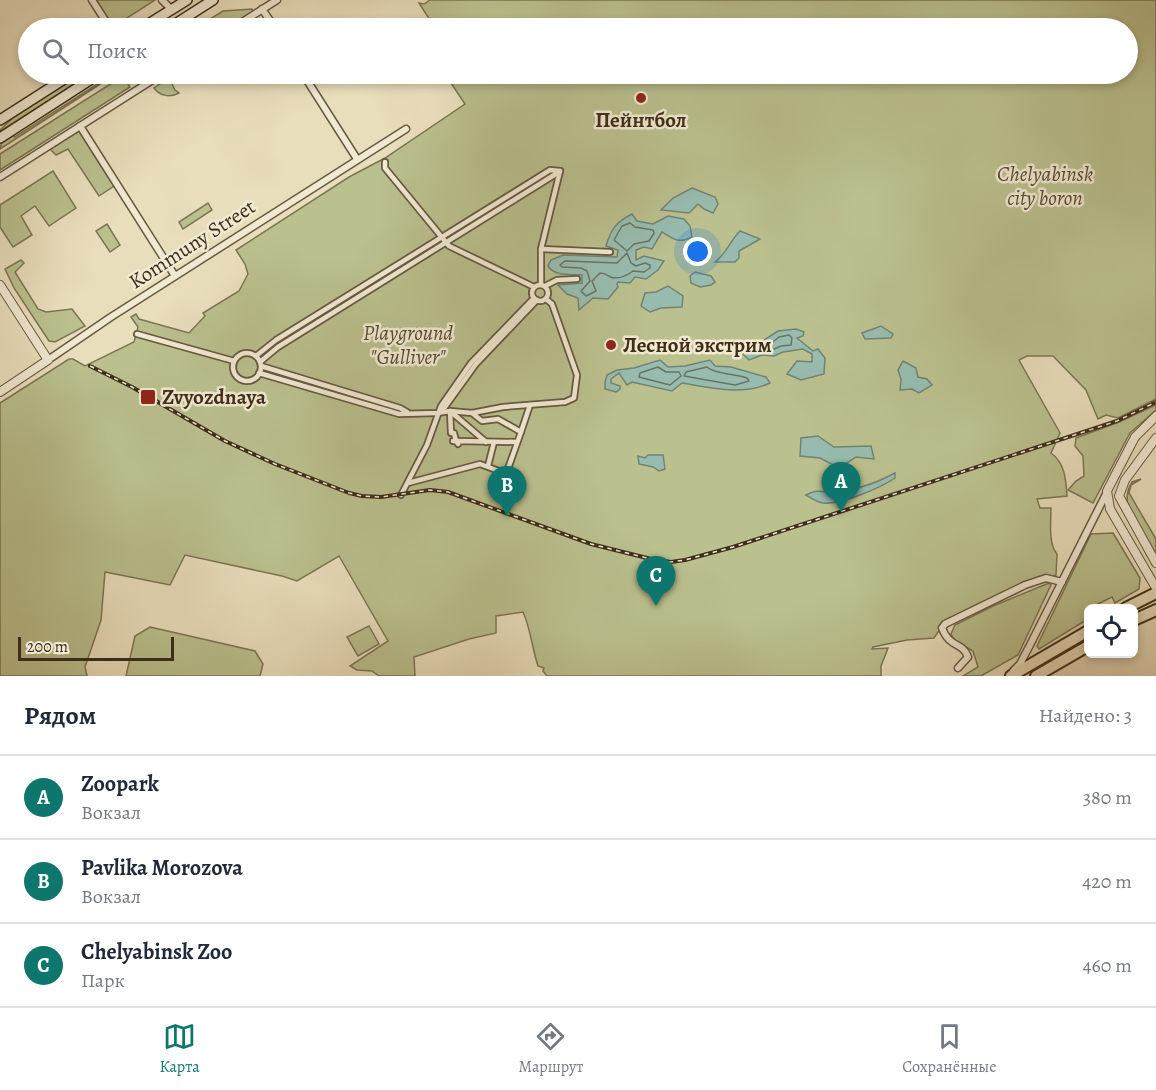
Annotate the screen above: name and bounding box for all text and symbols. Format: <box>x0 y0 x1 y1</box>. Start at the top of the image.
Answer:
search box <box>18 18 1138 84</box>
icon: search <box>39 35 72 68</box>
text: Поиск <box>87 36 147 66</box>
marker: Пейнтбол <box>634 91 648 105</box>
place label: Пейнтбол <box>595 106 687 134</box>
park label: Chelyabinsk city boron <box>997 160 1093 212</box>
street label: Kommuny Street <box>123 193 261 295</box>
your location <box>683 237 712 266</box>
park label: Playground "Gulliver" <box>363 319 453 371</box>
place label: Лесной экстрим <box>623 331 772 359</box>
marker: Лесной экстрим <box>604 338 618 352</box>
place label: Zvyozdnaya <box>162 383 267 411</box>
marker: Zvyozdnaya <box>139 388 157 406</box>
pin: A <box>822 462 860 512</box>
pin: B <box>488 466 526 516</box>
pin: C <box>636 556 676 606</box>
map controls <box>1084 604 1138 658</box>
button: locate <box>1084 604 1138 658</box>
scale bar <box>18 634 174 662</box>
text: 200 m <box>27 636 68 658</box>
text: Рядом <box>24 698 96 733</box>
text: Найдено: 3 <box>1039 702 1132 729</box>
text: Zoopark <box>81 769 159 799</box>
text: A <box>37 784 50 811</box>
text: 380 m <box>1083 784 1132 811</box>
text: Вокзал <box>81 799 141 826</box>
text: Pavlika Morozova <box>81 853 243 883</box>
text: B <box>37 868 50 895</box>
text: 420 m <box>1082 868 1132 895</box>
text: Вокзал <box>81 883 141 910</box>
text: Chelyabinsk Zoo <box>81 937 232 967</box>
text: C <box>37 952 50 979</box>
text: 460 m <box>1082 952 1132 979</box>
text: Парк <box>81 967 125 994</box>
tab: Карта <box>159 1020 200 1078</box>
tab: Маршрут <box>519 1020 583 1078</box>
tab: Сохранённые <box>902 1020 997 1078</box>

